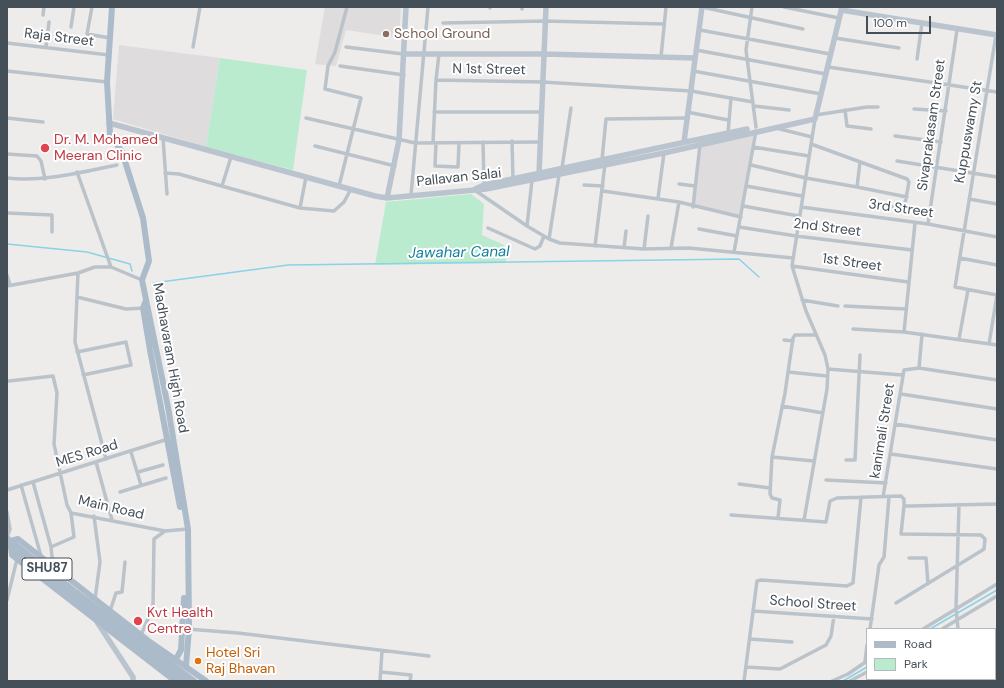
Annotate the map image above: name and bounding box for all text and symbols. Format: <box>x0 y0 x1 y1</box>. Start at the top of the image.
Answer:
scale bar <box>868 8 933 34</box>
text: 100 m <box>873 15 907 31</box>
street label: Raja Street <box>23 25 95 51</box>
place label: School Ground <box>394 26 490 42</box>
marker: School Ground <box>381 29 391 39</box>
street label: Sivaprakasam Street <box>914 58 950 192</box>
street label: N 1st Street <box>452 61 526 79</box>
street label: Kuppuswamy St <box>952 79 986 185</box>
place label: Dr. M. Mohamed Meeran Clinic <box>54 132 158 164</box>
marker: Dr. M. Mohamed Meeran Clinic <box>39 142 51 154</box>
street label: Pallavan Salai <box>416 165 502 191</box>
street label: 3rd Street <box>867 196 935 222</box>
street label: 2nd Street <box>792 216 862 240</box>
water label: Jawahar Canal <box>408 243 510 263</box>
street label: 1st Street <box>821 251 883 275</box>
street label: Madhavaram High Road <box>149 282 191 434</box>
street label: kanimali Street <box>867 382 899 480</box>
street label: MES Road <box>54 437 120 471</box>
street label: Main Road <box>76 492 146 524</box>
road number: SHU87 <box>22 558 72 580</box>
street label: School Street <box>769 593 857 615</box>
place label: Kvt Health Centre <box>147 605 213 638</box>
marker: Kvt Health Centre <box>132 615 144 627</box>
legend <box>866 628 996 680</box>
text: Road <box>904 636 932 652</box>
place label: Hotel Sri Raj Bhavan <box>206 645 275 678</box>
marker: Hotel Sri Raj Bhavan <box>193 656 203 666</box>
text: Park <box>904 656 928 672</box>

